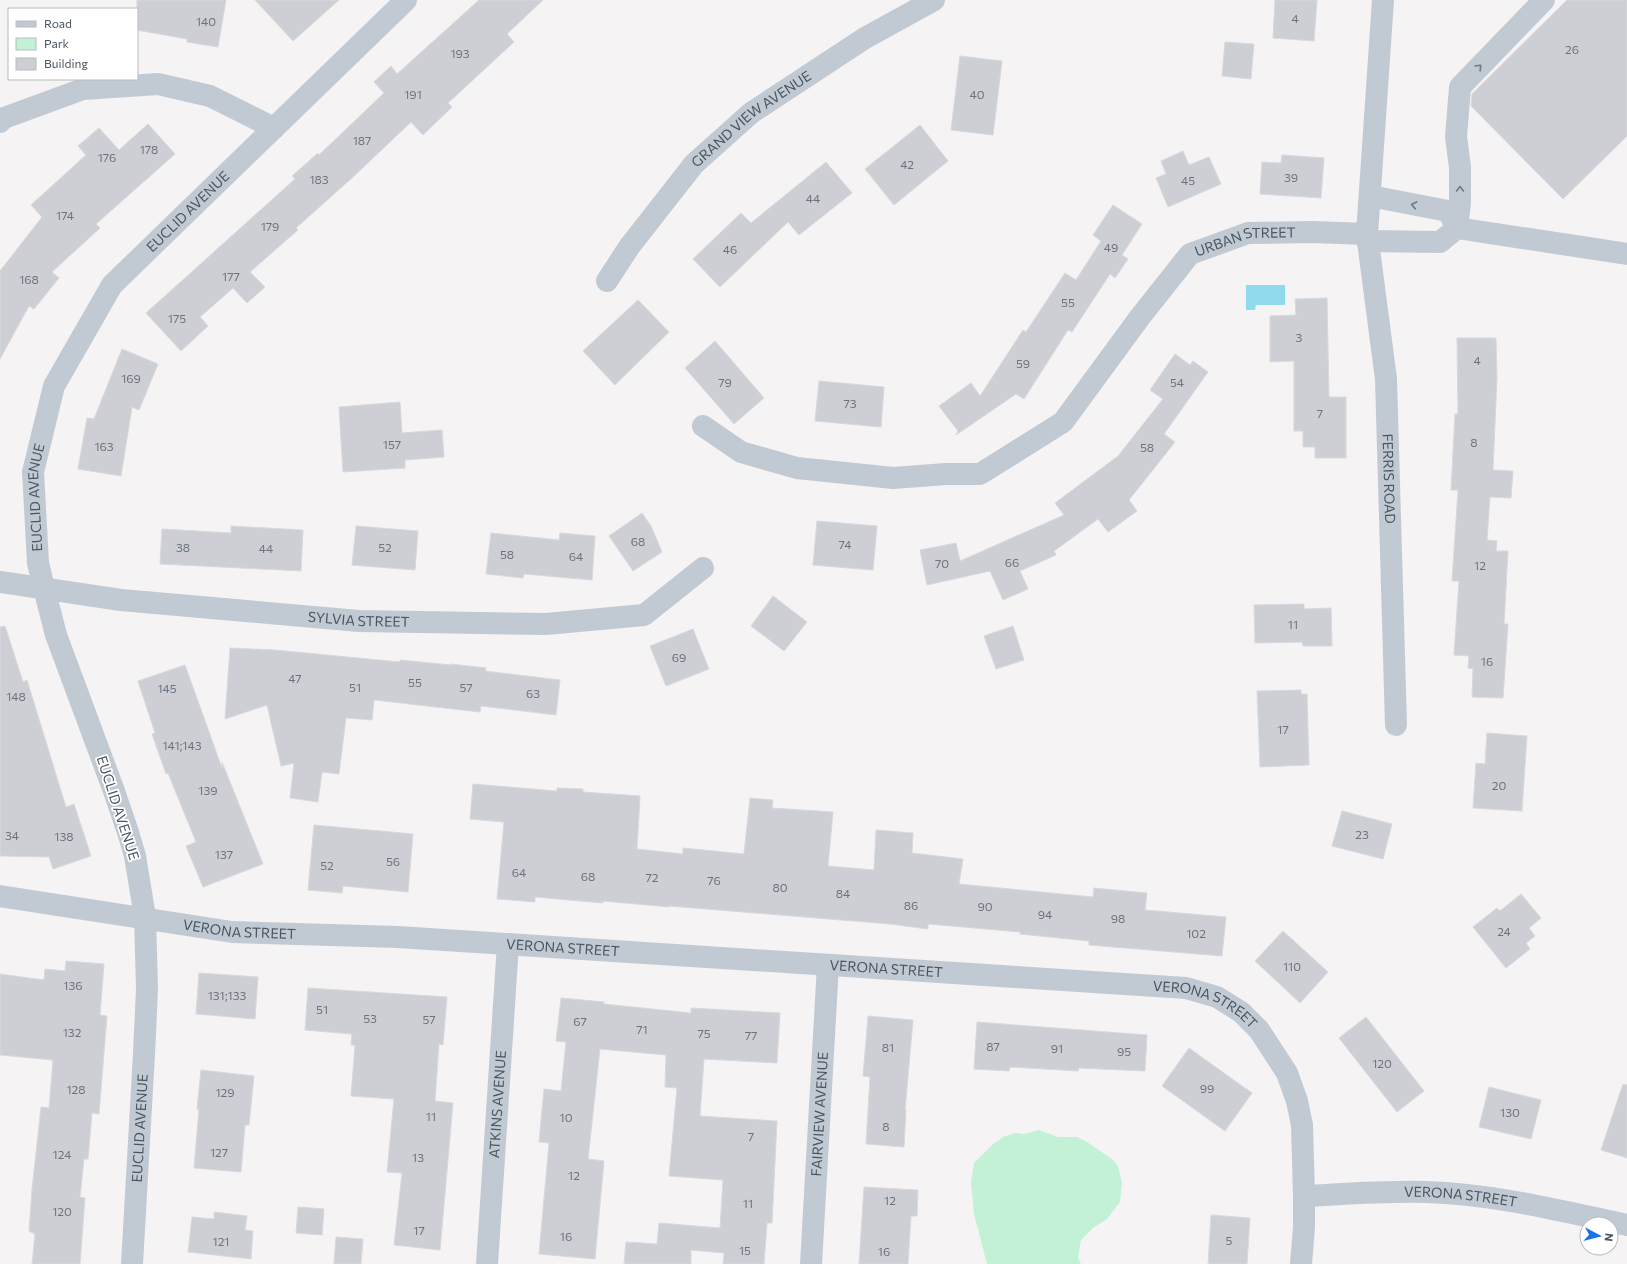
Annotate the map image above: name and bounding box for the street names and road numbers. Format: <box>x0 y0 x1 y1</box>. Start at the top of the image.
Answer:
street label: GRAND VIEW AVENUE <box>688 67 814 170</box>
street label: EUCLID AVENUE <box>143 167 232 255</box>
street label: URBAN STREET <box>1192 223 1296 260</box>
street label: FERRIS ROAD <box>1380 433 1399 524</box>
street label: EUCLID AVENUE <box>24 442 48 552</box>
street label: SYLVIA STREET <box>307 608 410 630</box>
street label: EUCLID AVENUE <box>94 754 143 862</box>
street label: VERONA STREET <box>182 916 296 942</box>
street label: VERONA STREET <box>506 935 620 959</box>
street label: VERONA STREET <box>829 956 943 980</box>
street label: VERONA STREET <box>1152 977 1261 1032</box>
street label: ATKINS AVENUE <box>485 1050 509 1159</box>
street label: FAIRVIEW AVENUE <box>807 1051 831 1177</box>
street label: EUCLID AVENUE <box>128 1073 151 1183</box>
street label: VERONA STREET <box>1404 1183 1518 1210</box>

